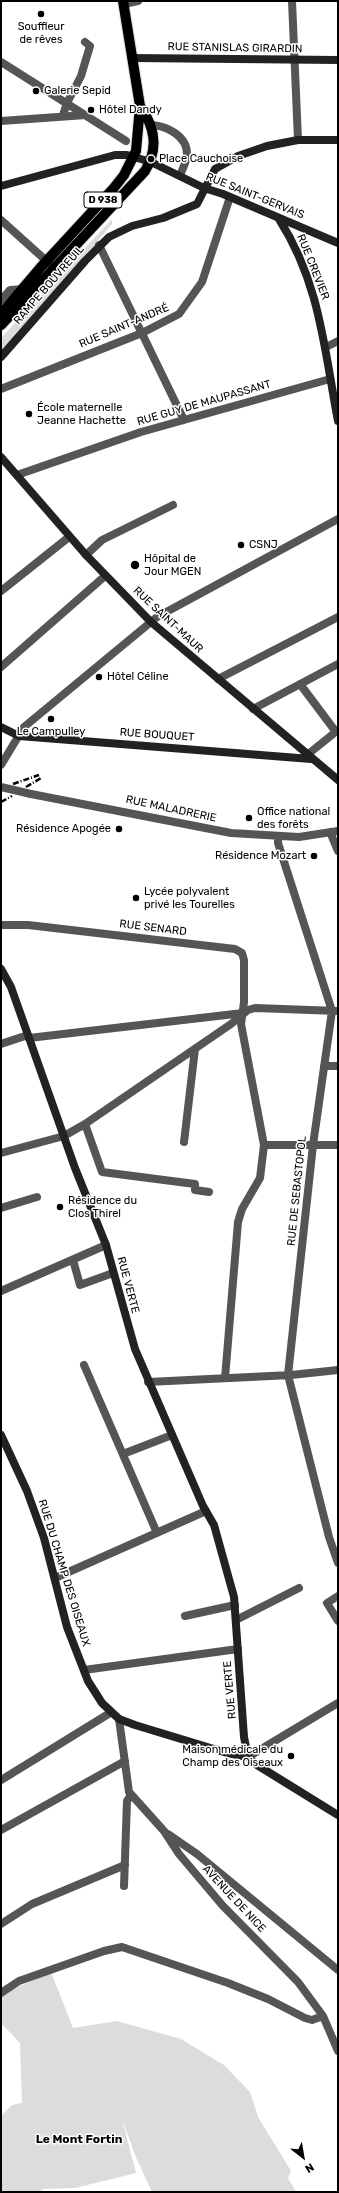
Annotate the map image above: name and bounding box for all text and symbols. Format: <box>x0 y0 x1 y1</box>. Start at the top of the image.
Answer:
marker: Souffleur de rêves <box>36 9 46 19</box>
place label: Souffleur de rêves <box>18 20 64 46</box>
street label: RUE STANISLAS GIRARDIN <box>167 40 303 56</box>
place label: Galerie Sepid <box>44 84 111 98</box>
marker: Galerie Sepid <box>31 86 41 96</box>
place label: Hôtel Dandy <box>99 103 162 117</box>
marker: Hôtel Dandy <box>86 105 96 115</box>
place label: Place Cauchoise <box>159 152 243 166</box>
marker: Place Cauchoise <box>146 154 156 164</box>
street label: RUE SAINT-GERVAIS <box>204 170 306 222</box>
road number: D 938 <box>84 192 122 208</box>
street label: RUE CREVIER <box>294 232 332 302</box>
street label: RAMPE BOUVREUIL <box>11 243 87 327</box>
street label: RUE SAINT-ANDRÉ <box>77 301 171 351</box>
street label: RUE GUY DE MAUPASSANT <box>136 378 272 428</box>
place label: École maternelle Jeanne Hachette <box>37 401 126 427</box>
marker: École maternelle Jeanne Hachette <box>24 409 34 419</box>
place label: CSNJ <box>249 538 278 552</box>
marker: CSNJ <box>236 540 246 550</box>
place label: Hôpital de Jour MGEN <box>144 552 201 578</box>
marker: Hôpital de Jour MGEN <box>129 559 141 571</box>
street label: RUE SAINT-MAUR <box>130 584 206 656</box>
place label: Hôtel Céline <box>107 670 169 684</box>
marker: Hôtel Céline <box>94 672 104 682</box>
marker: Le Campulley <box>46 714 56 724</box>
place label: Le Campulley <box>17 725 85 739</box>
street label: RUE BOUQUET <box>119 726 195 744</box>
street label: RUE MALADRERIE <box>125 793 217 825</box>
place label: Office national des forêts <box>257 805 330 831</box>
marker: Office national des forêts <box>244 813 254 823</box>
place label: Résidence Apogée <box>16 822 111 836</box>
marker: Résidence Apogée <box>114 824 124 834</box>
place label: Résidence Mozart <box>215 849 306 863</box>
marker: Résidence Mozart <box>309 851 319 861</box>
place label: Lycée polyvalent privé les Tourelles <box>144 885 235 911</box>
marker: Lycée polyvalent privé les Tourelles <box>131 893 141 903</box>
street label: RUE SENARD <box>119 917 187 939</box>
street label: RUE DE SEBASTOPOL <box>285 1135 309 1247</box>
place label: Résidence du Clos Thirel <box>68 1194 137 1220</box>
marker: Résidence du Clos Thirel <box>55 1202 65 1212</box>
street label: RUE VERTE <box>114 1255 142 1315</box>
street label: RUE DU CHAMP DES OISEAUX <box>35 1498 93 1648</box>
street label: RUE VERTE <box>221 1660 239 1720</box>
place label: Maison médicale du Champ des Oiseaux <box>182 1743 283 1769</box>
marker: Maison médicale du Champ des Oiseaux <box>286 1751 296 1761</box>
street label: AVENUE DE NICE <box>200 1863 268 1935</box>
district label: Le Mont Fortin <box>36 2133 122 2147</box>
north arrow <box>283 2137 323 2177</box>
text: N <box>303 2160 316 2175</box>

